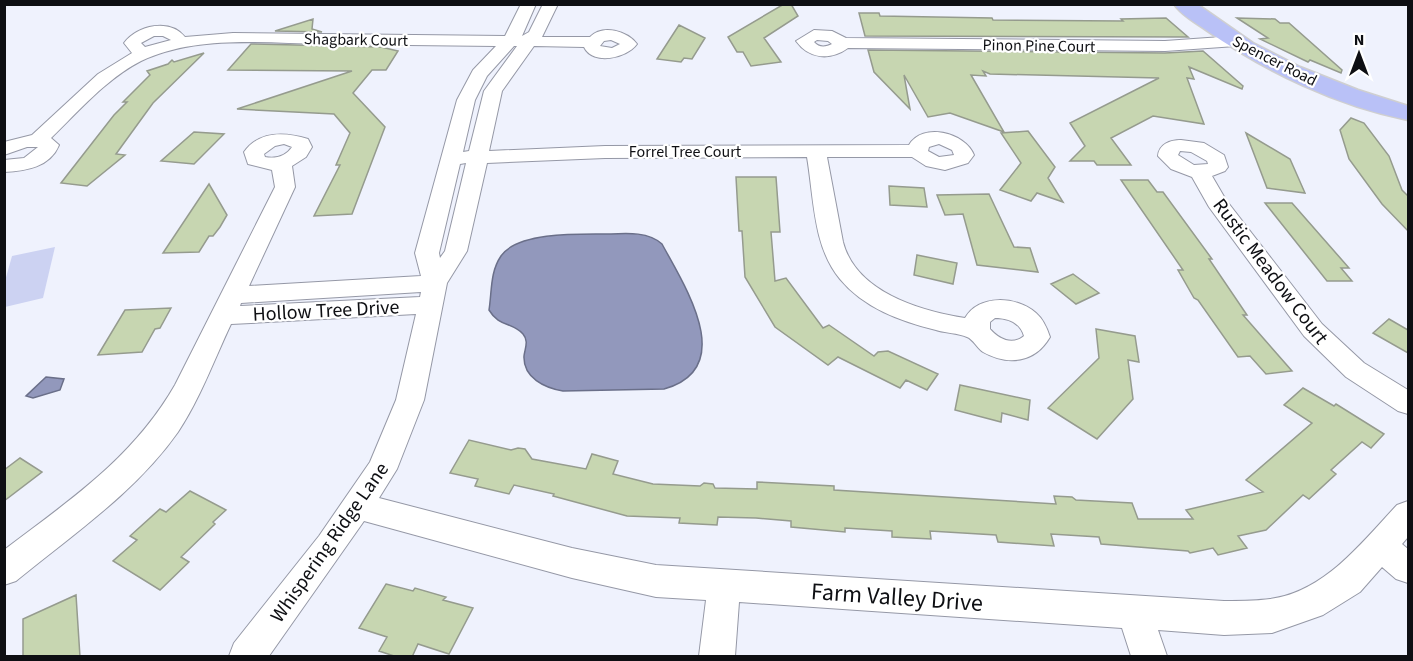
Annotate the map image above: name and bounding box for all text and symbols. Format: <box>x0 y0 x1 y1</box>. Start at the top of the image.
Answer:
north arrow <box>1329 24 1389 84</box>
street label: Shagbark Court <box>304 28 409 52</box>
text: N <box>1354 29 1364 51</box>
street label: Spencer Road <box>1229 30 1321 92</box>
street label: Pinon Pine Court <box>982 34 1096 58</box>
street label: Forrel Tree Court <box>629 141 742 163</box>
street label: Rustic Meadow Court <box>1206 193 1335 351</box>
street label: Hollow Tree Drive <box>252 293 400 329</box>
street label: Whispering Ridge Lane <box>264 457 396 628</box>
street label: Farm Valley Drive <box>810 574 984 621</box>

